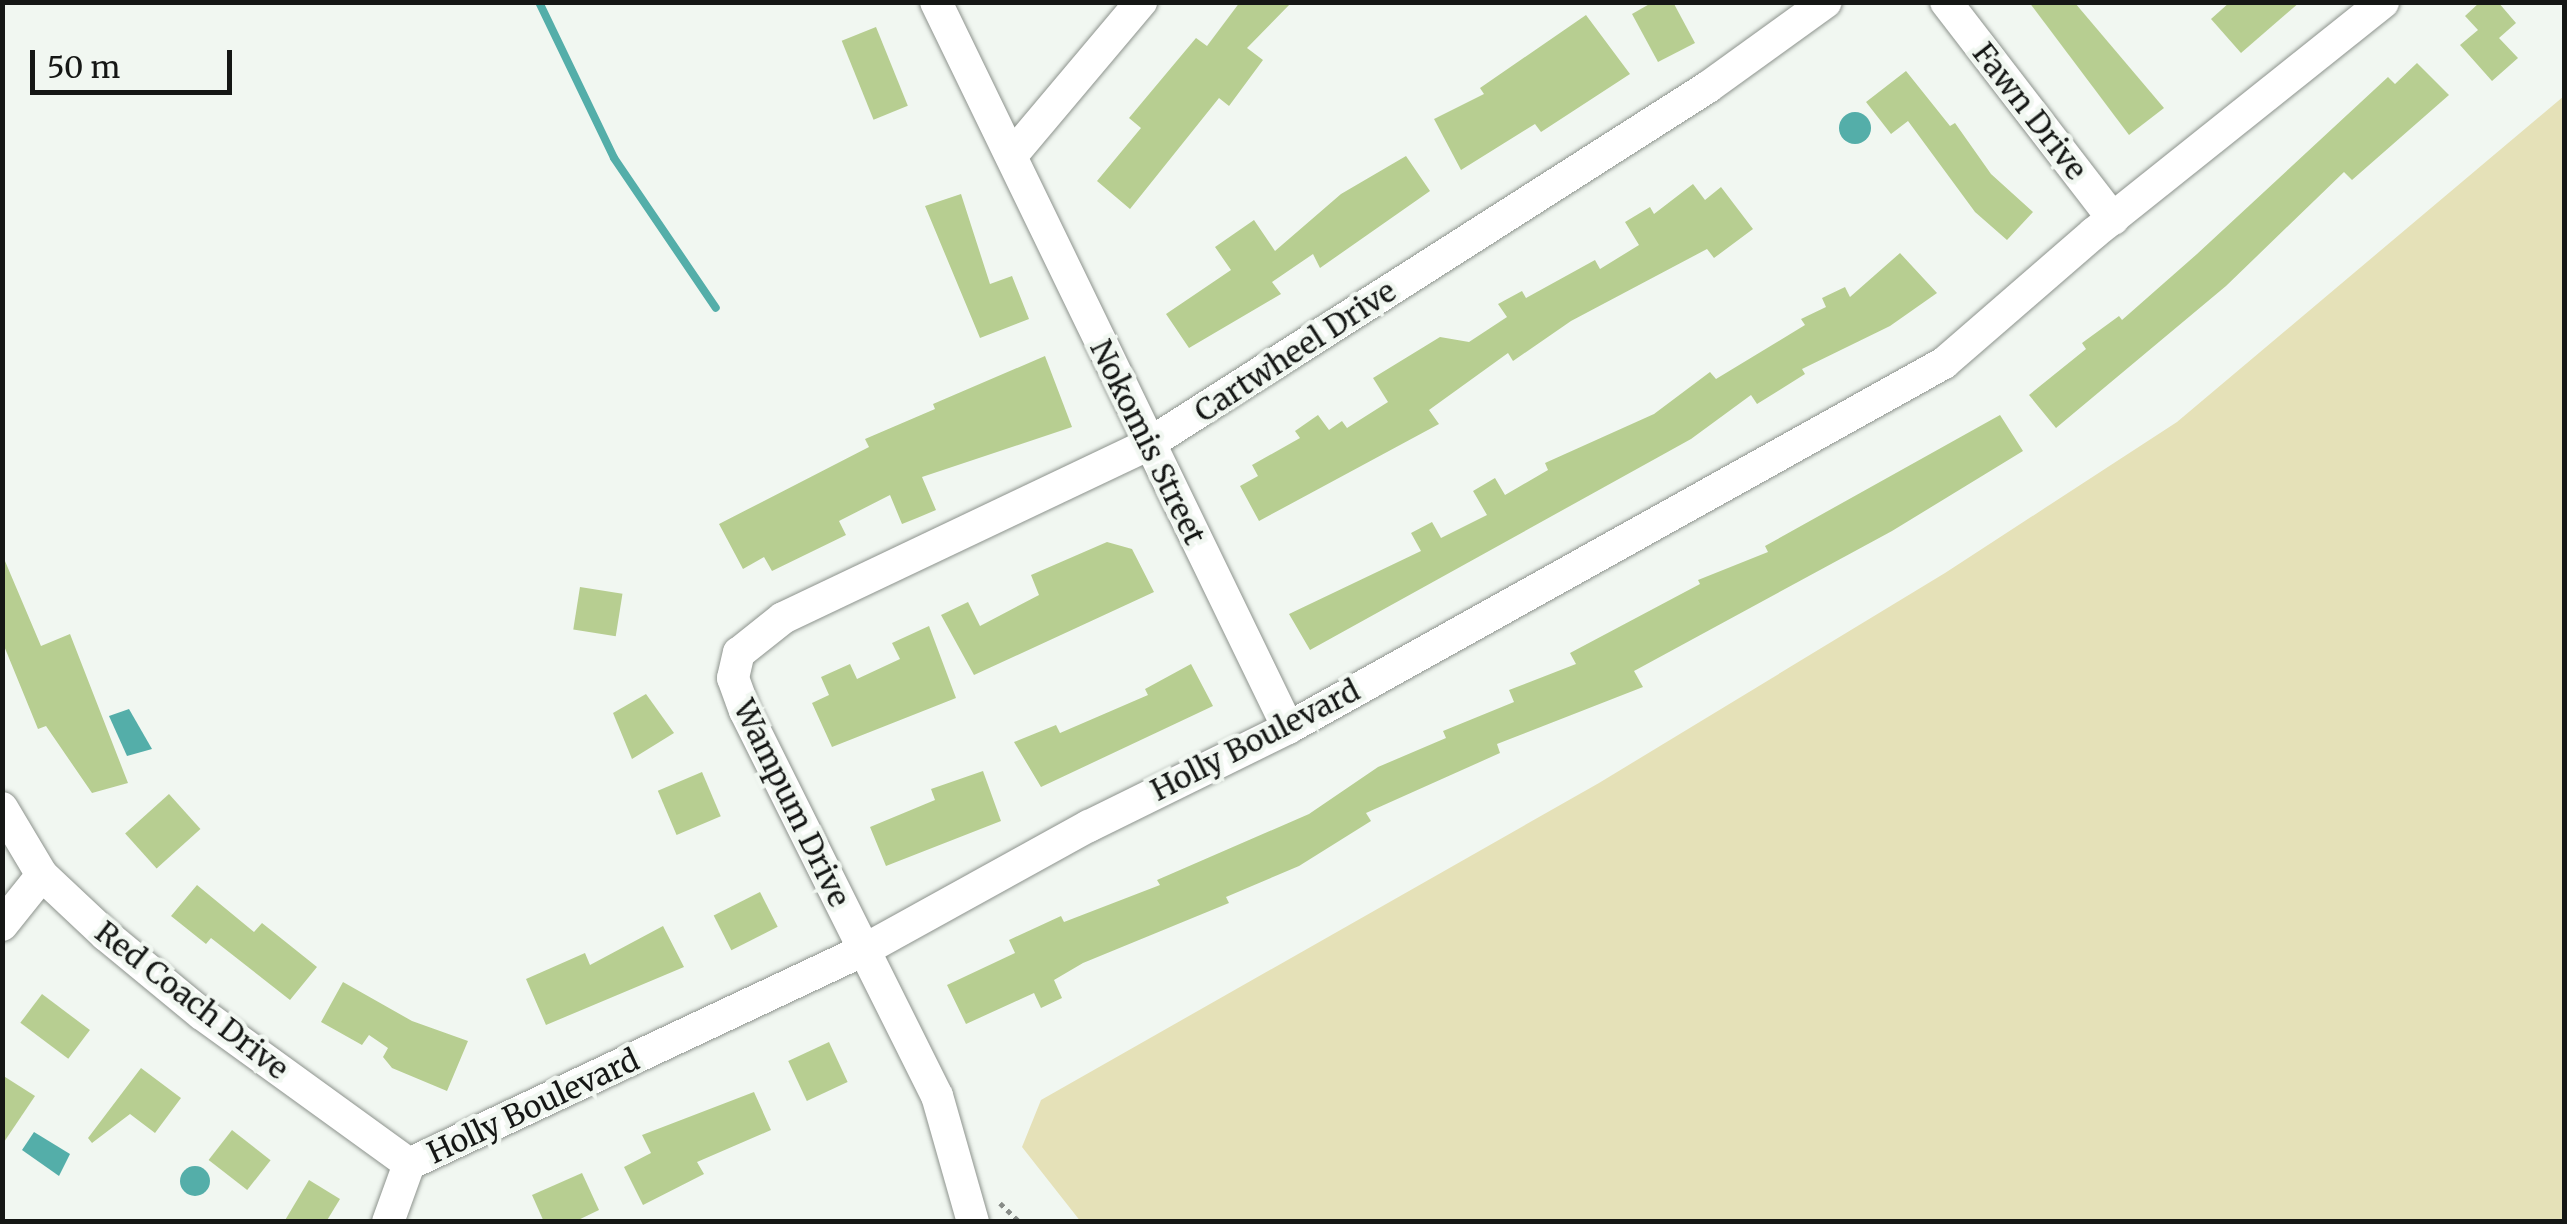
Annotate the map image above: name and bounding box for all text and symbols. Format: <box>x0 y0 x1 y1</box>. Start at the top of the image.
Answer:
scale bar <box>35 30 238 92</box>
street label: Fawn Drive <box>1965 35 2095 187</box>
text: 50 m <box>47 48 120 86</box>
street label: Cartwheel Drive <box>1188 273 1402 429</box>
street label: Nokomis Street <box>1083 334 1213 550</box>
street label: Holly Boulevard <box>1145 672 1365 808</box>
street label: Wampum Drive <box>726 694 858 912</box>
street label: Red Coach Drive <box>88 914 296 1086</box>
street label: Holly Boulevard <box>422 1041 644 1171</box>

